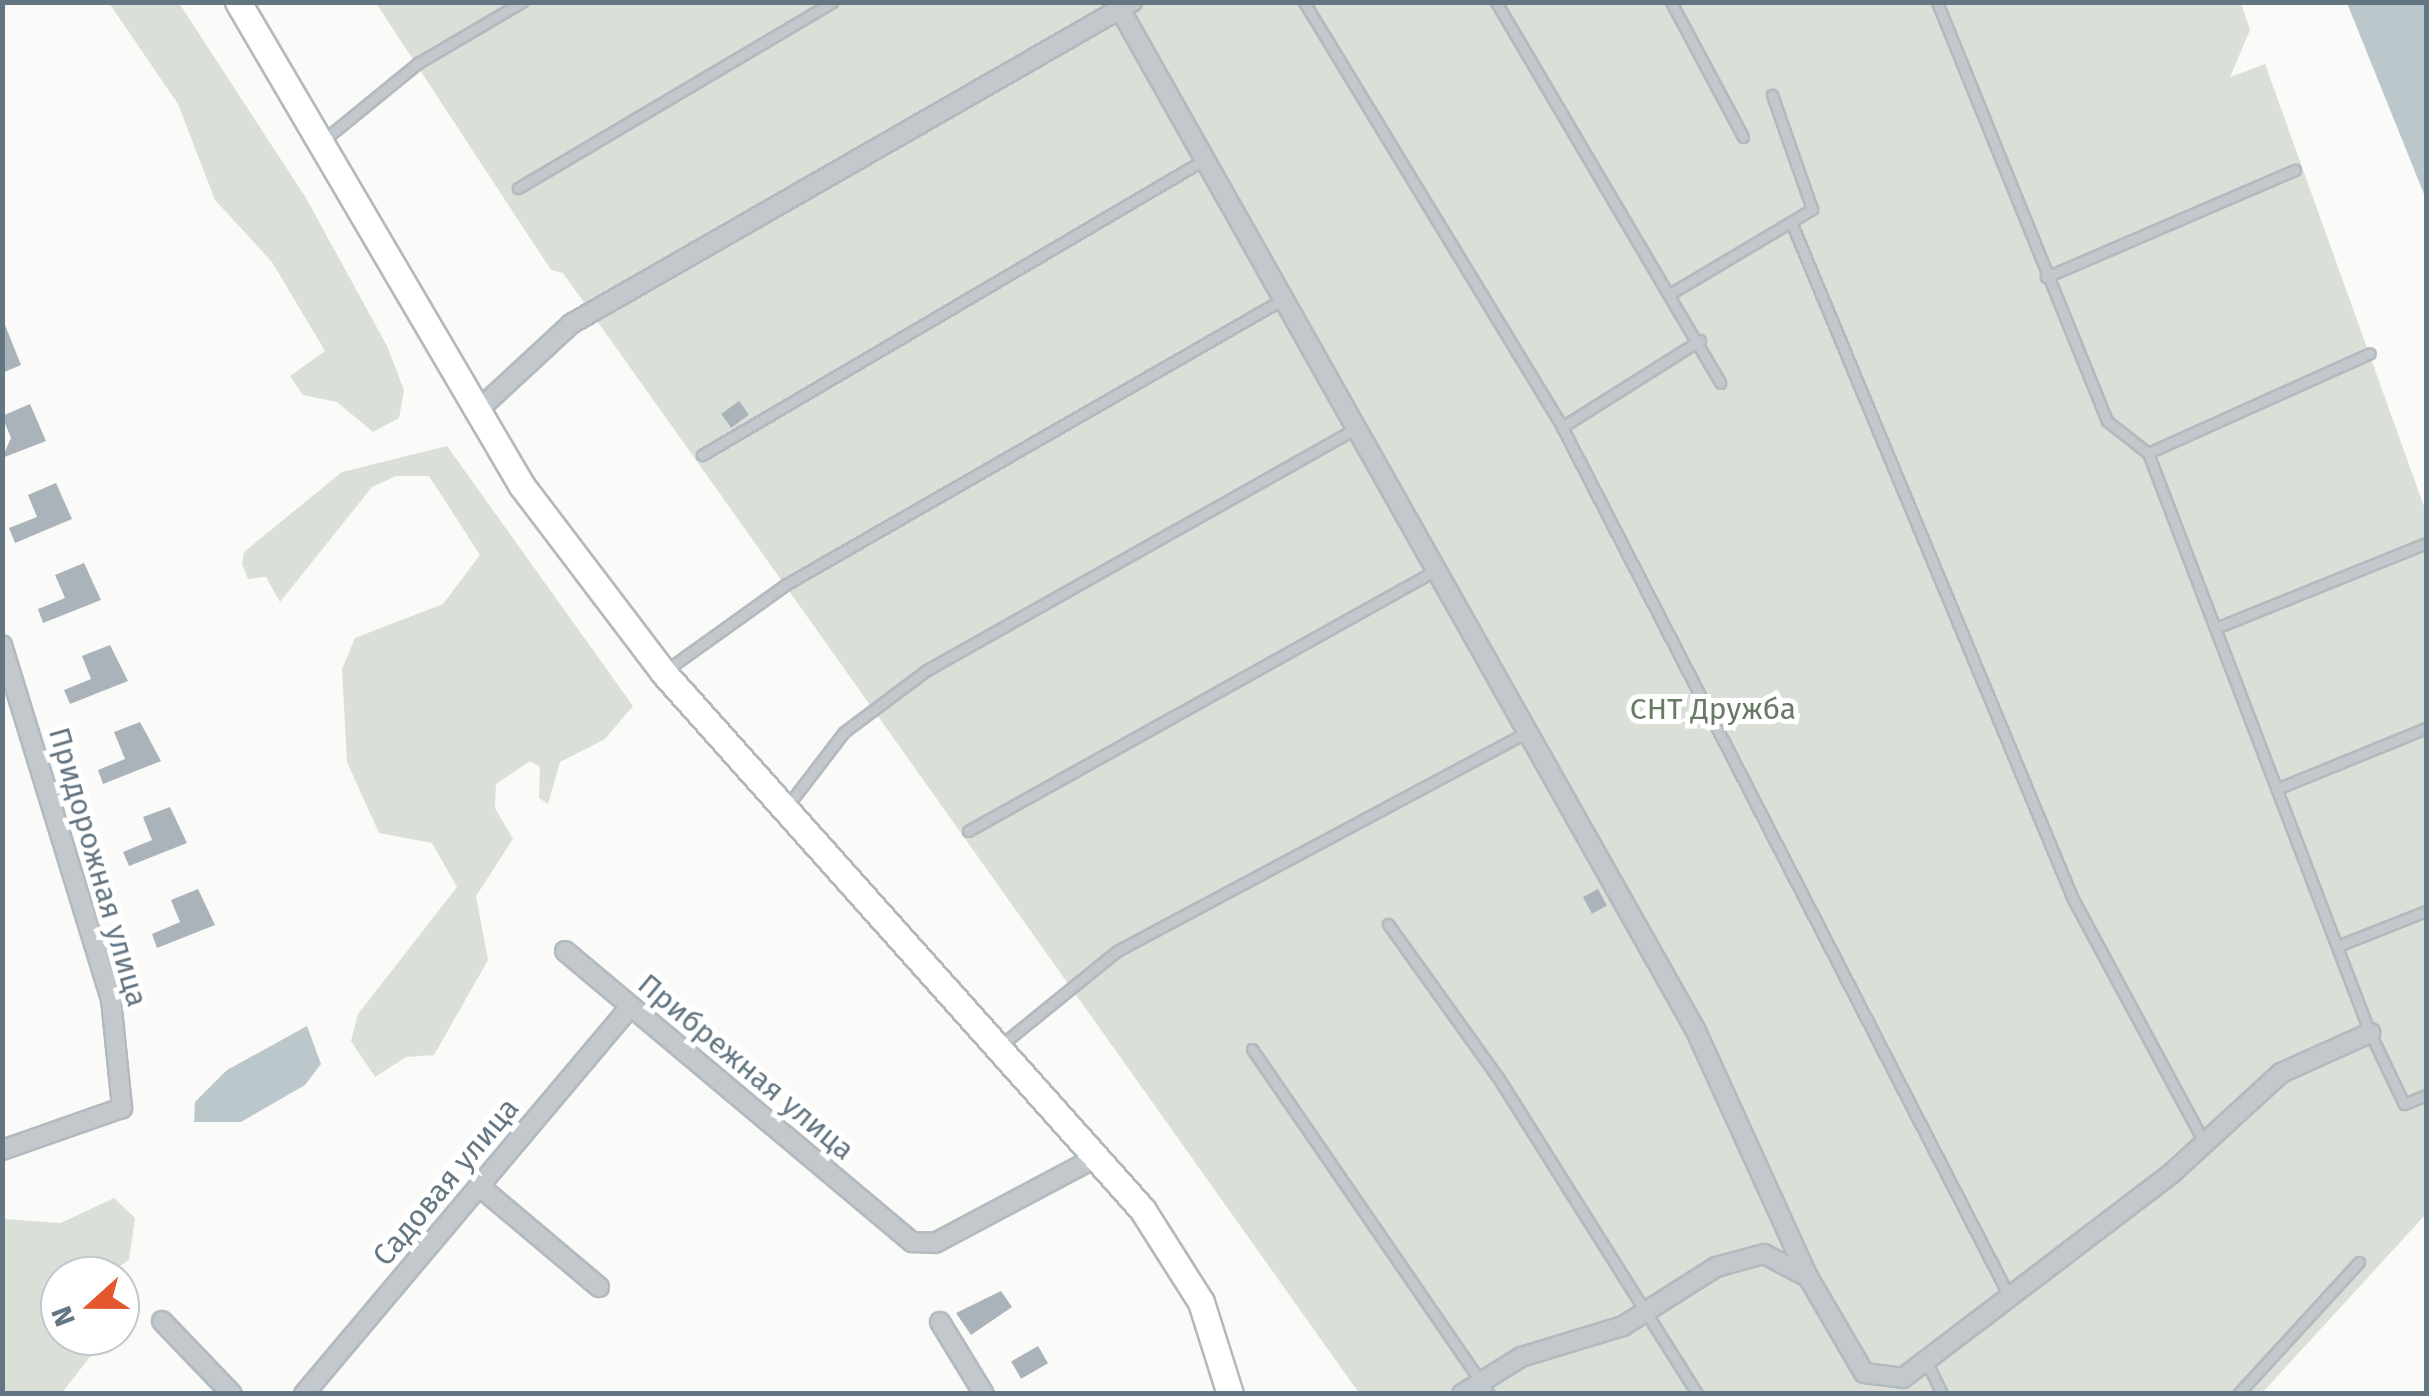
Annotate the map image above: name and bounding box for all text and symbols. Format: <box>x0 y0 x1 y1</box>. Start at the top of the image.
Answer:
park label: СНТ Дружба <box>1630 691 1796 727</box>
street label: Придорожная улица <box>41 723 155 1011</box>
street label: Прибрежная улица <box>631 966 861 1168</box>
street label: Садовая улица <box>365 1091 527 1273</box>
north arrow <box>40 1256 140 1356</box>
text: N <box>45 1302 82 1331</box>

